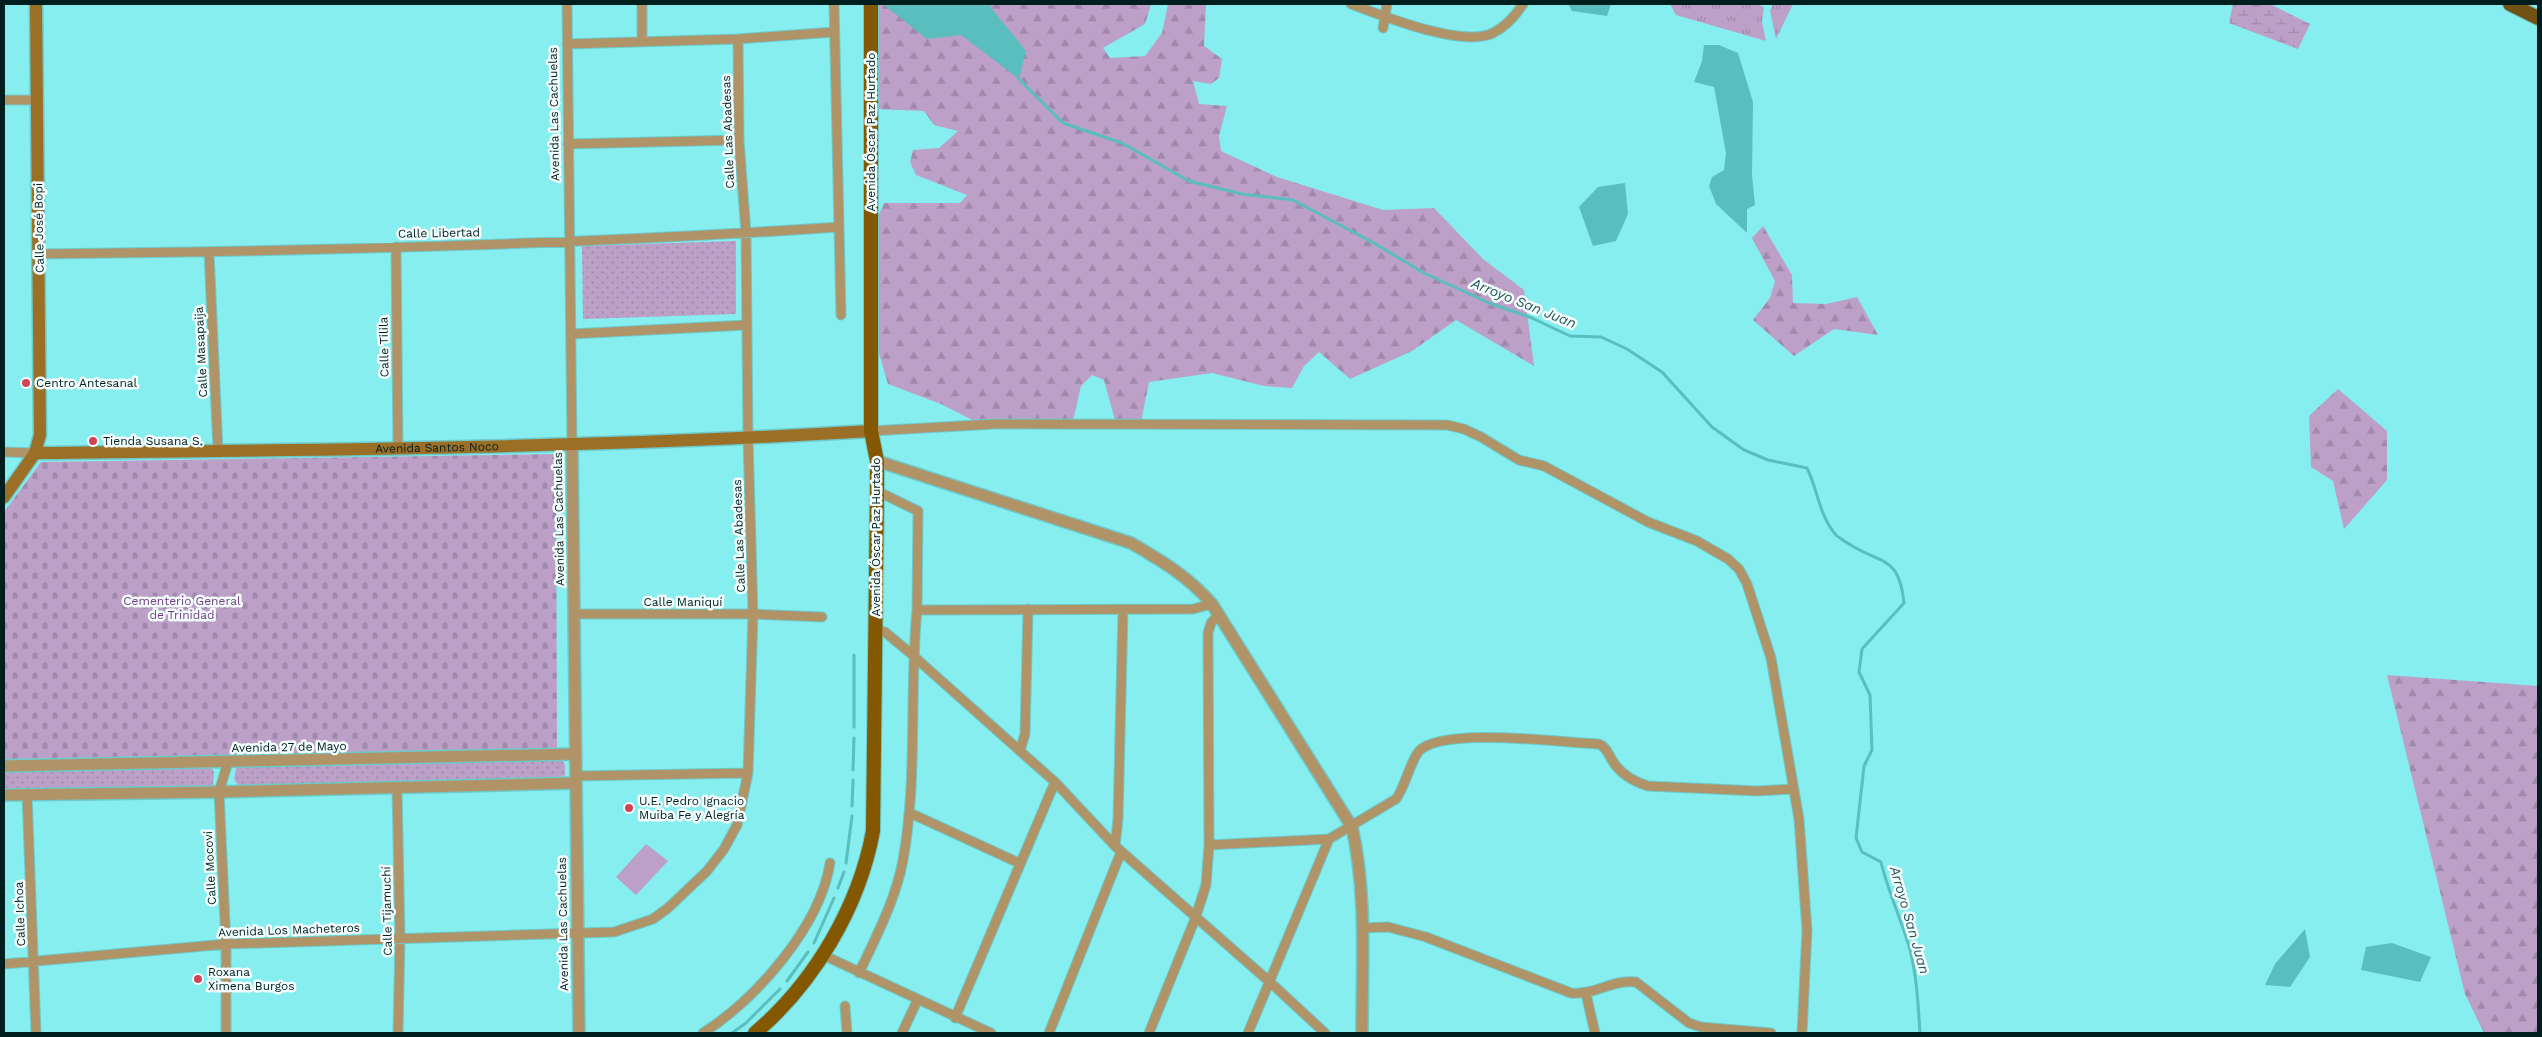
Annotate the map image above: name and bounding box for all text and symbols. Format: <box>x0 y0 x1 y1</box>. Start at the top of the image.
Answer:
street label: Avenida Las Cachuelas <box>546 47 562 181</box>
street label: Avenida Óscar Paz Hurtado <box>864 53 878 211</box>
street label: Calle Las Abadesas <box>719 75 737 189</box>
street label: Calle José Bopi <box>31 183 47 273</box>
street label: Calle Libertad <box>398 225 480 241</box>
water label: Arroyo San Juan <box>1468 274 1579 331</box>
street label: Calle Masapaija <box>192 306 210 398</box>
street label: Calle Tilila <box>376 316 392 377</box>
place label: Centro Antesanal <box>36 376 138 390</box>
marker: Centro Antesanal <box>20 377 32 389</box>
place label: Tienda Susana S. <box>103 434 203 448</box>
marker: Tienda Susana S. <box>87 435 99 447</box>
street label: Avenida Santos Noco <box>375 439 499 456</box>
street label: Avenida Las Cachuelas <box>551 452 567 586</box>
street label: Avenida Óscar Paz Hurtado <box>869 458 883 616</box>
street label: Calle Las Abadesas <box>730 479 748 593</box>
park label: Cementerio General de Trinidad <box>123 594 241 622</box>
street label: Calle Maniquí <box>643 595 723 609</box>
street label: Avenida 27 de Mayo <box>231 739 347 755</box>
place label: U.E. Pedro Ignacio Muiba Fe y Alegría <box>639 794 745 822</box>
marker: U.E. Pedro Ignacio Muiba Fe y Alegría <box>623 802 635 814</box>
street label: Calle Mocoví <box>201 831 219 905</box>
street label: Avenida Las Cachuelas <box>555 857 571 991</box>
water label: Arroyo San Juan <box>1887 863 1933 976</box>
street label: Calle Tijamuchí <box>379 866 395 956</box>
street label: Calle Ichoa <box>12 881 28 947</box>
street label: Avenida Los Macheteros <box>218 921 360 939</box>
place label: Roxana Ximena Burgos <box>208 965 295 993</box>
marker: Roxana Ximena Burgos <box>192 973 204 985</box>

